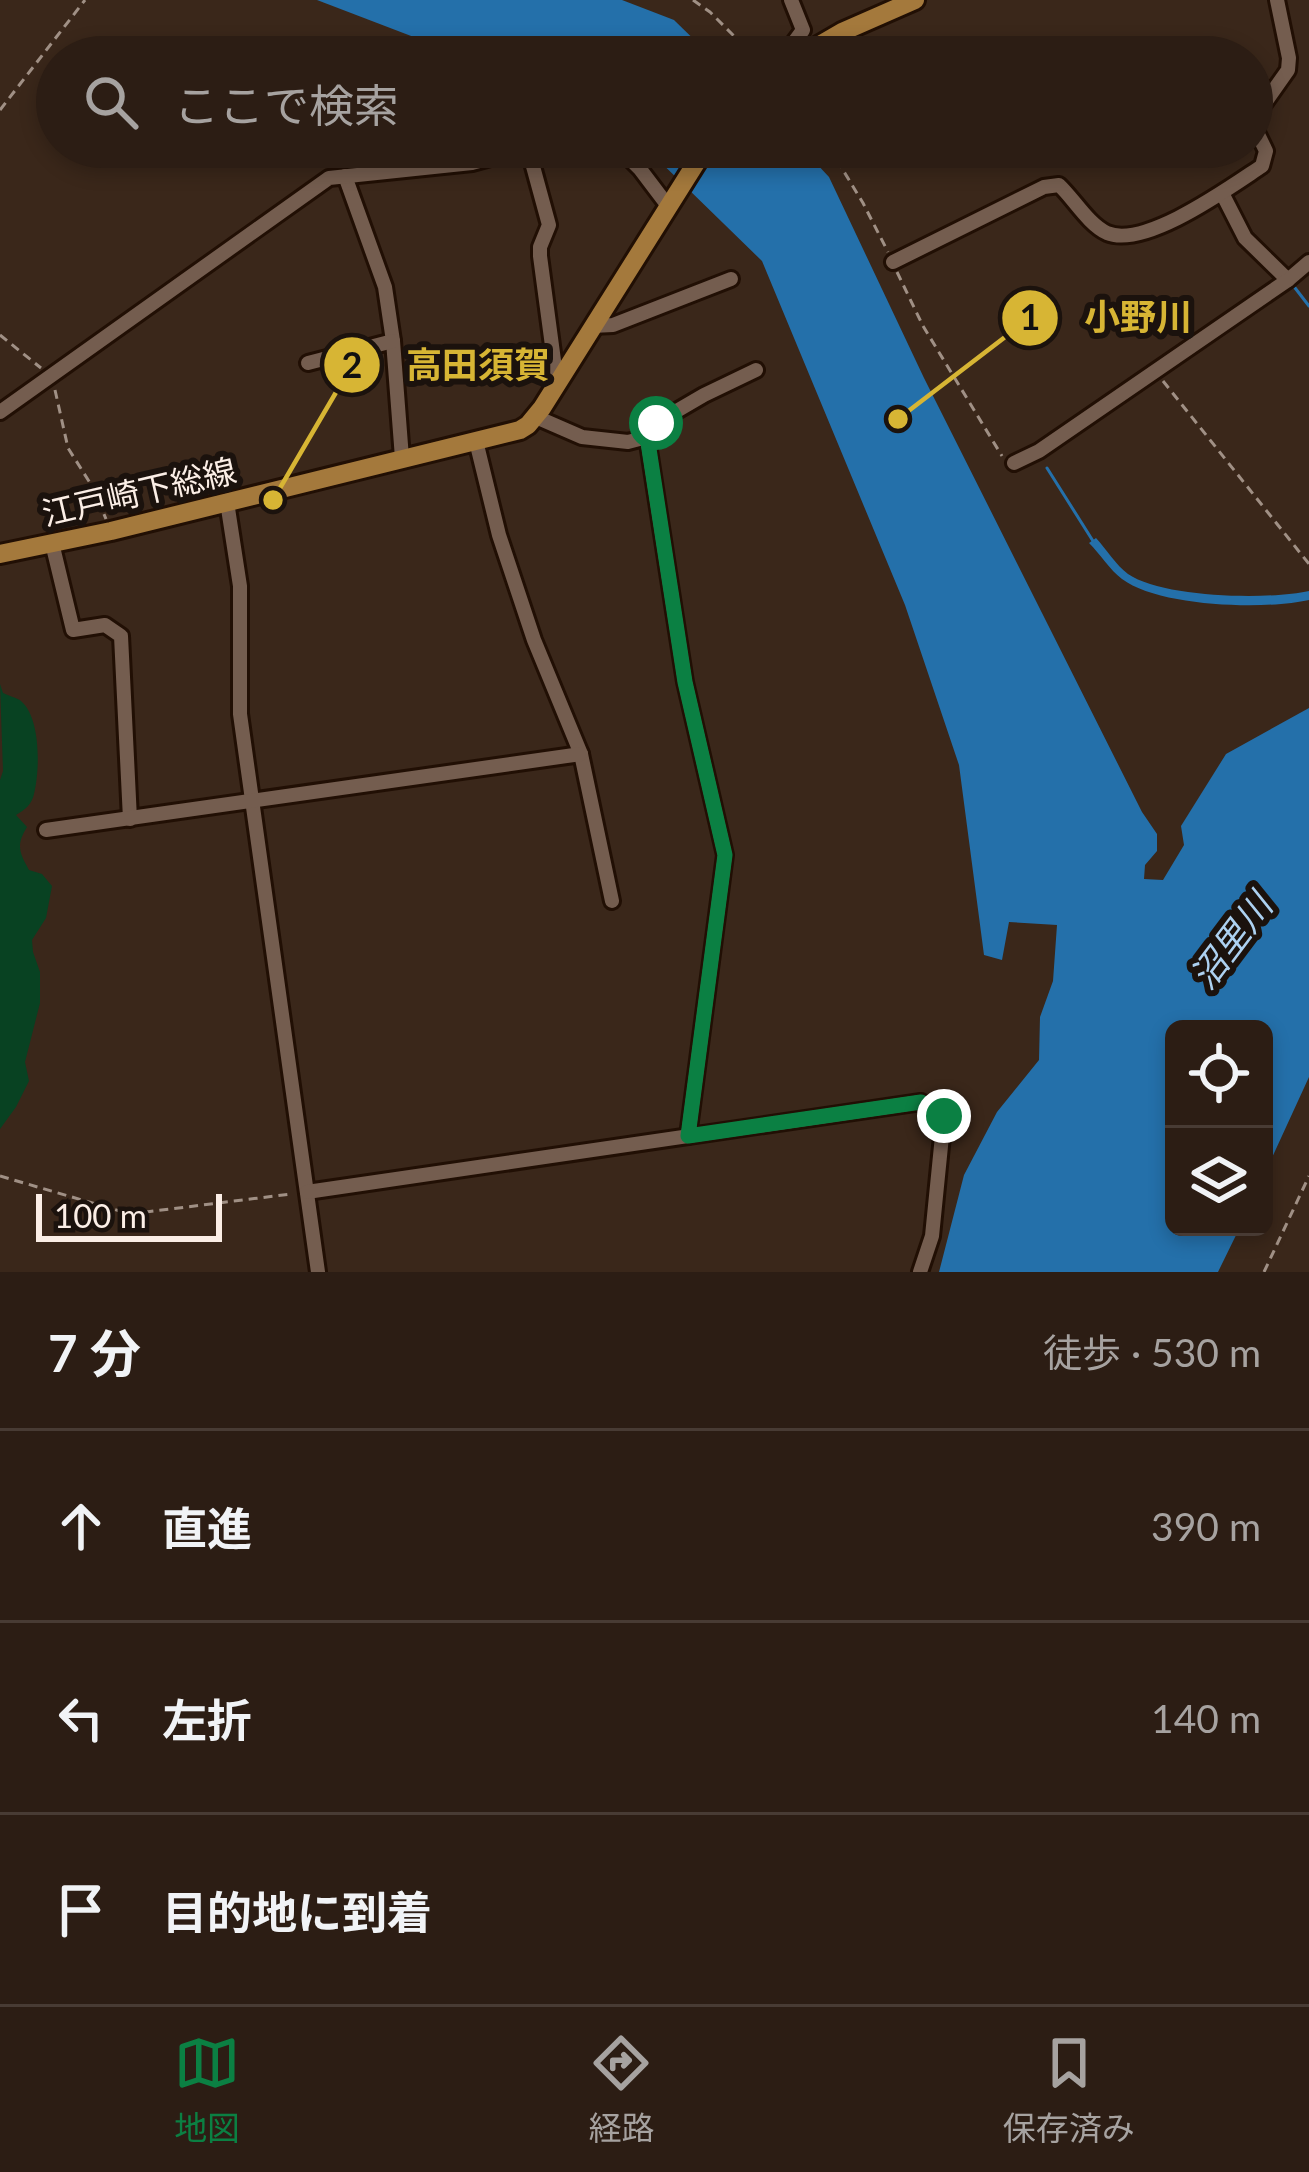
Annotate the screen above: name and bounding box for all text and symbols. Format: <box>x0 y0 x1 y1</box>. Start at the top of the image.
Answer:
search box <box>36 36 1273 168</box>
icon: search <box>78 69 144 135</box>
text: ここで検索 <box>174 78 399 132</box>
callout: 小野川 <box>1000 282 1216 354</box>
text: 1 <box>1020 294 1040 338</box>
text: 小野川 <box>1084 294 1192 338</box>
callout: 高田須賀 <box>322 329 574 401</box>
text: 2 <box>342 342 362 386</box>
text: 高田須賀 <box>406 342 550 386</box>
route start <box>629 396 683 450</box>
street label: 江戸崎下総線 <box>38 449 240 533</box>
water label: 沼里川 <box>1180 881 1283 997</box>
map controls <box>1165 1020 1273 1236</box>
button: locate <box>1165 1020 1273 1128</box>
route end <box>917 1089 971 1143</box>
button: layers <box>1165 1128 1273 1236</box>
scale bar <box>36 1188 222 1241</box>
text: 100 m <box>54 1195 147 1235</box>
text: 7 分 <box>48 1322 141 1383</box>
text: 徒歩 · 530 m <box>1043 1329 1261 1375</box>
icon: ahead <box>48 1493 114 1559</box>
text: 直進 <box>162 1501 252 1555</box>
text: 390 m <box>1151 1503 1261 1549</box>
icon: left <box>48 1685 114 1751</box>
text: 左折 <box>162 1693 252 1747</box>
text: 140 m <box>1151 1695 1261 1741</box>
icon: arrive <box>48 1877 114 1943</box>
text: 目的地に到着 <box>162 1885 432 1939</box>
tab: 地図 <box>174 2030 240 2150</box>
tab: 経路 <box>588 2030 654 2150</box>
tab: 保存済み <box>1003 2030 1135 2150</box>

